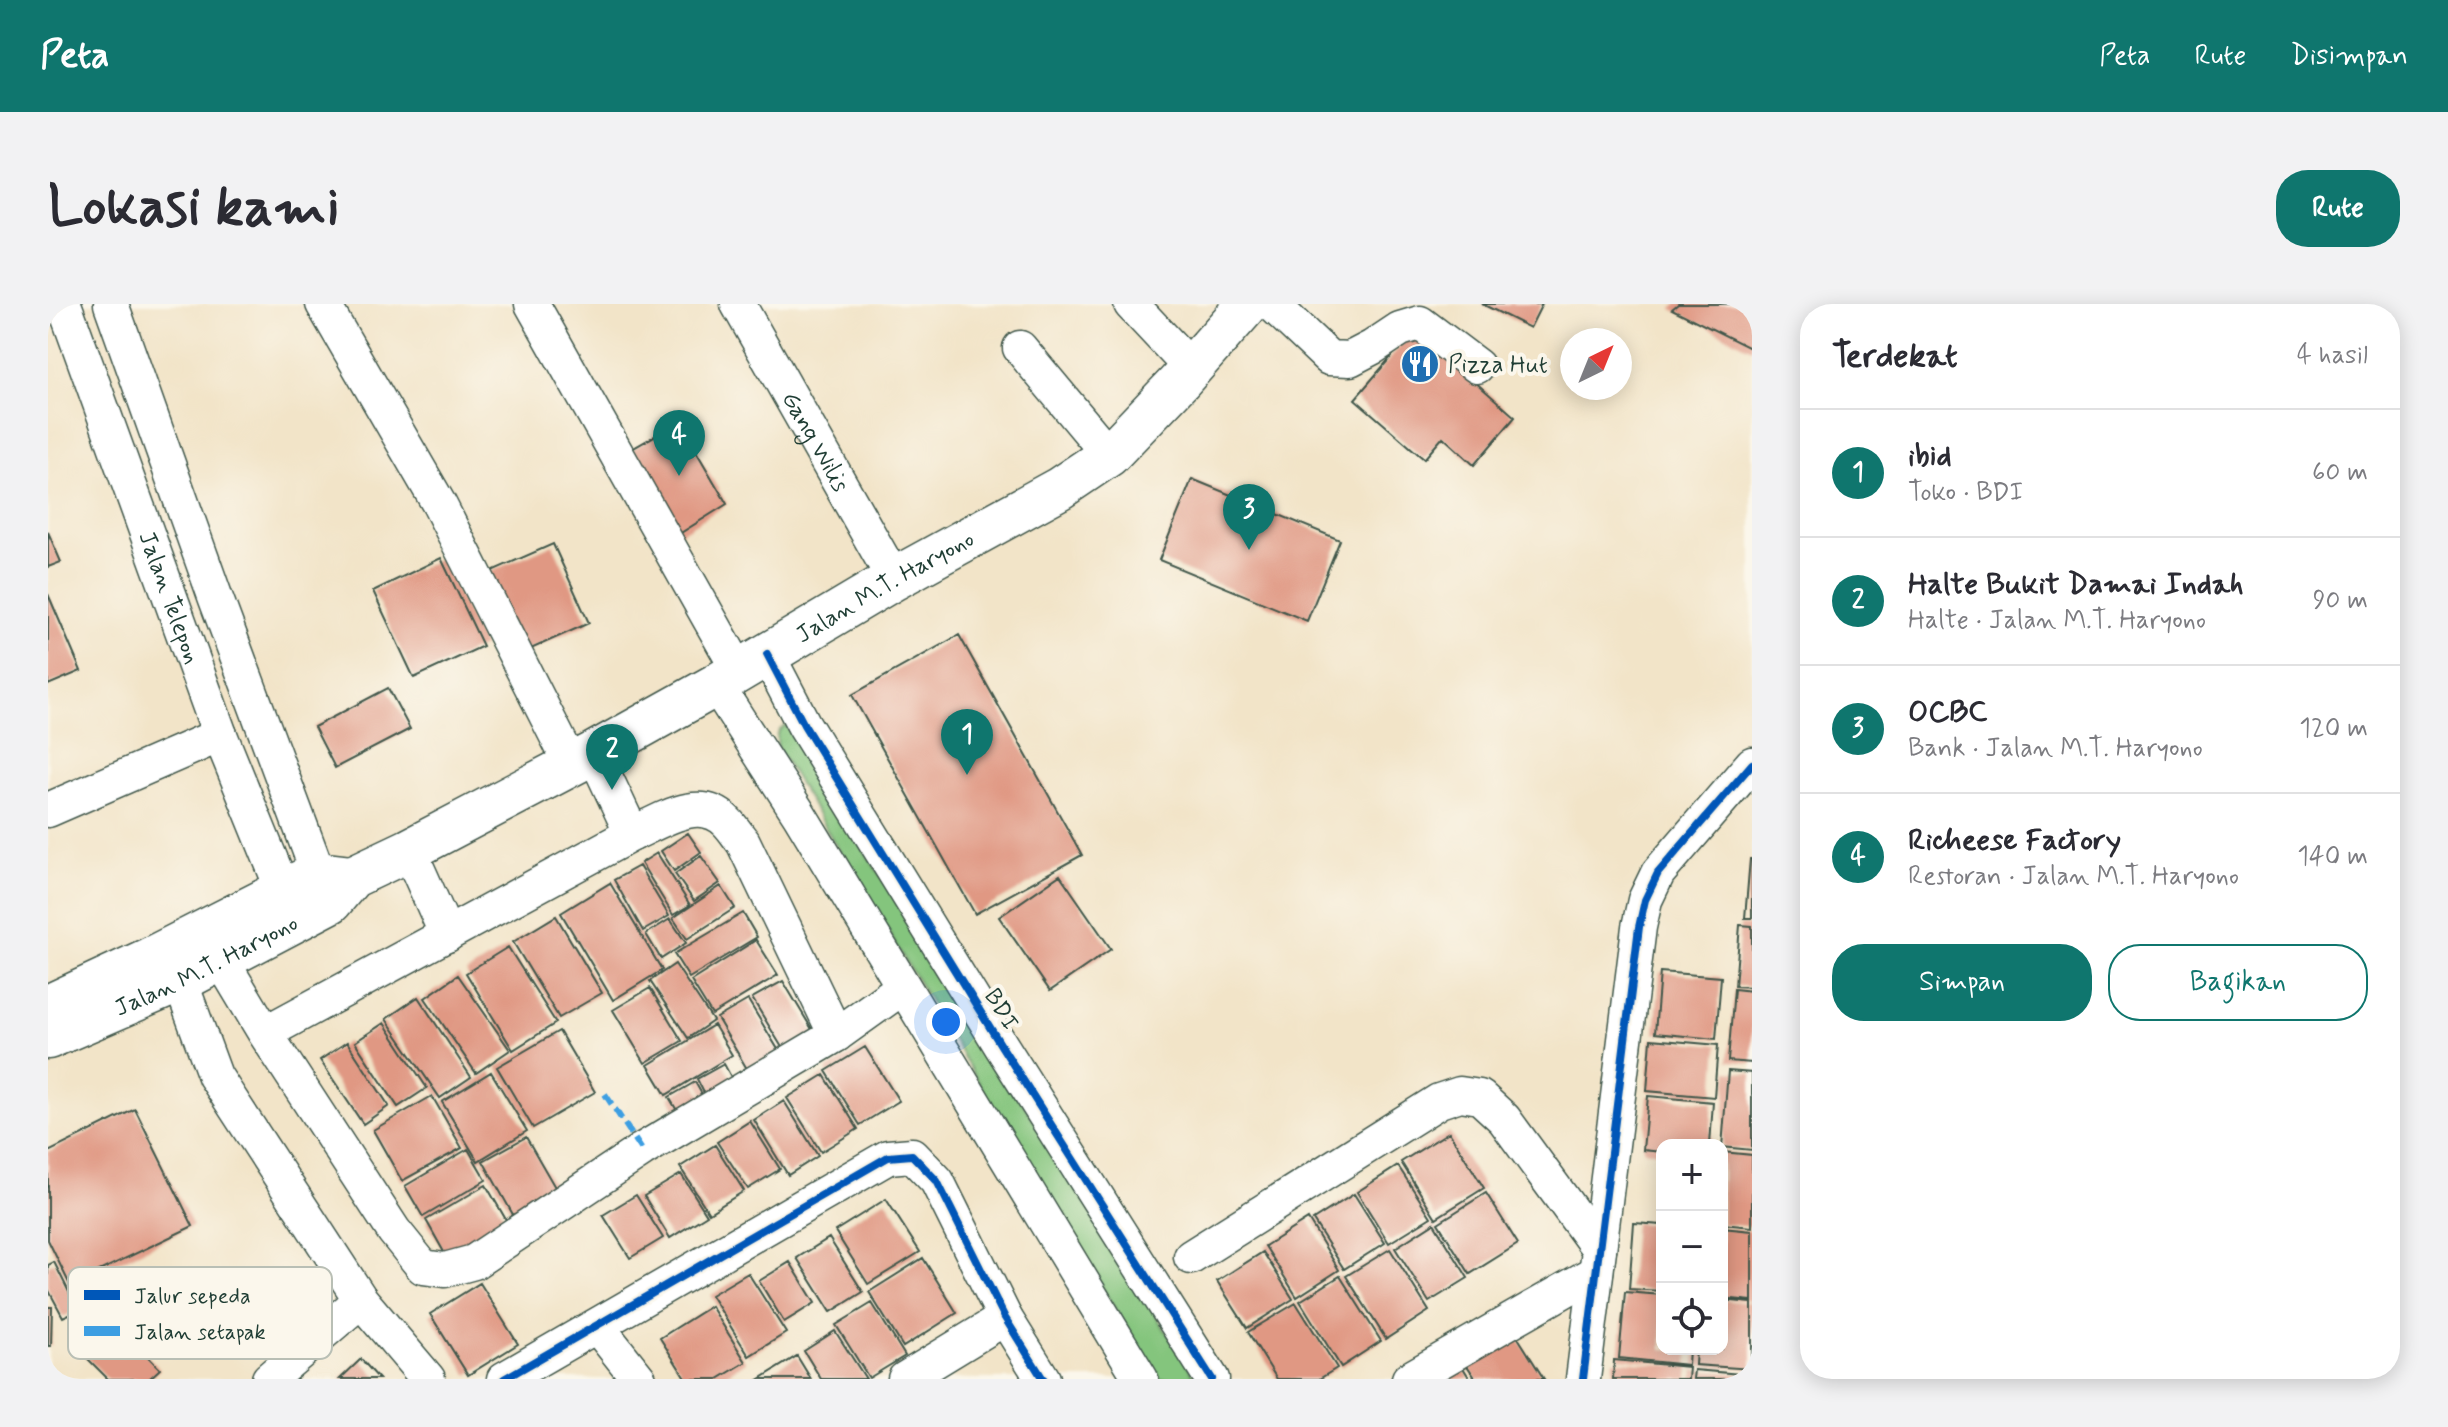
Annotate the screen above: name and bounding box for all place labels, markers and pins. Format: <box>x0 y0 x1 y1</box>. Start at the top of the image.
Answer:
restaurant icon: Pizza Hut <box>1399 343 1441 385</box>
place label: Pizza Hut <box>1448 350 1548 381</box>
pin: 4 <box>653 410 705 476</box>
pin: 3 <box>1223 484 1275 550</box>
pin: 1 <box>941 709 993 775</box>
pin: 2 <box>586 724 638 790</box>

